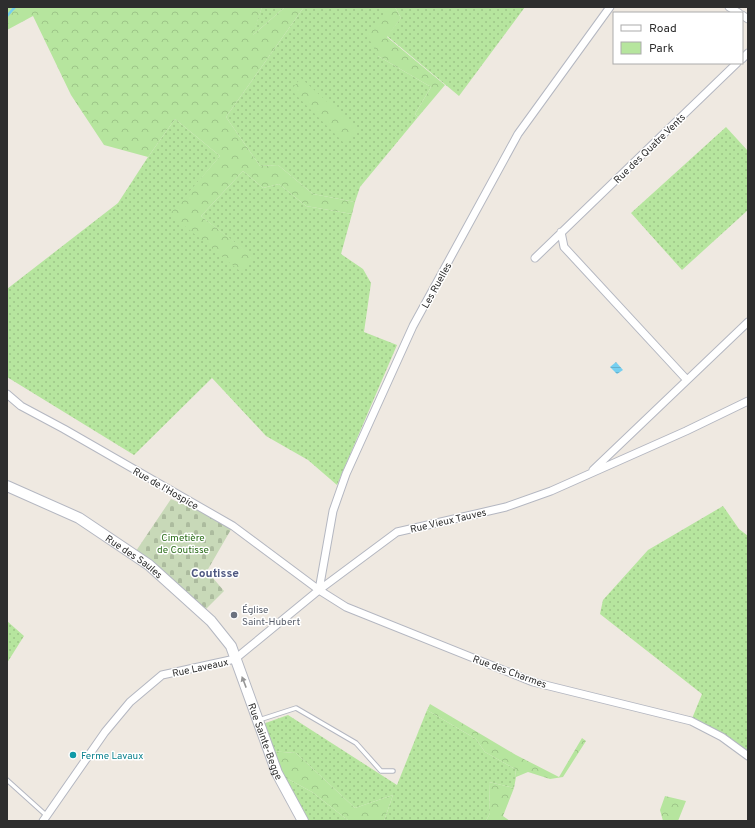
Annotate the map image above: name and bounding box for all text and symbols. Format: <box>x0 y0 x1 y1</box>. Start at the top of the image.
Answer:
legend <box>613 12 743 64</box>
text: Road <box>649 21 677 37</box>
text: Park <box>649 41 674 57</box>
street label: Rue des Quatre Vents <box>611 111 689 187</box>
street label: Les Ruelles <box>419 260 455 311</box>
street label: Rue de l'Hospice <box>130 465 200 513</box>
street label: Rue Vieux Tauves <box>409 506 488 537</box>
park label: Cimetière de Coutisse <box>157 532 209 557</box>
street label: Rue des Saules <box>102 533 165 582</box>
district label: Coutisse <box>191 566 239 582</box>
place label: Église Saint-Hubert <box>242 604 300 629</box>
marker: Église Saint-Hubert <box>229 610 239 620</box>
street label: Rue des Charmes <box>471 653 549 692</box>
street label: Rue Laveaux <box>171 656 230 681</box>
one-way arrow <box>241 676 247 688</box>
street label: Rue Sainte-Begge <box>244 701 285 783</box>
marker: Ferme Lavaux <box>68 750 78 760</box>
place label: Ferme Lavaux <box>81 750 143 763</box>

